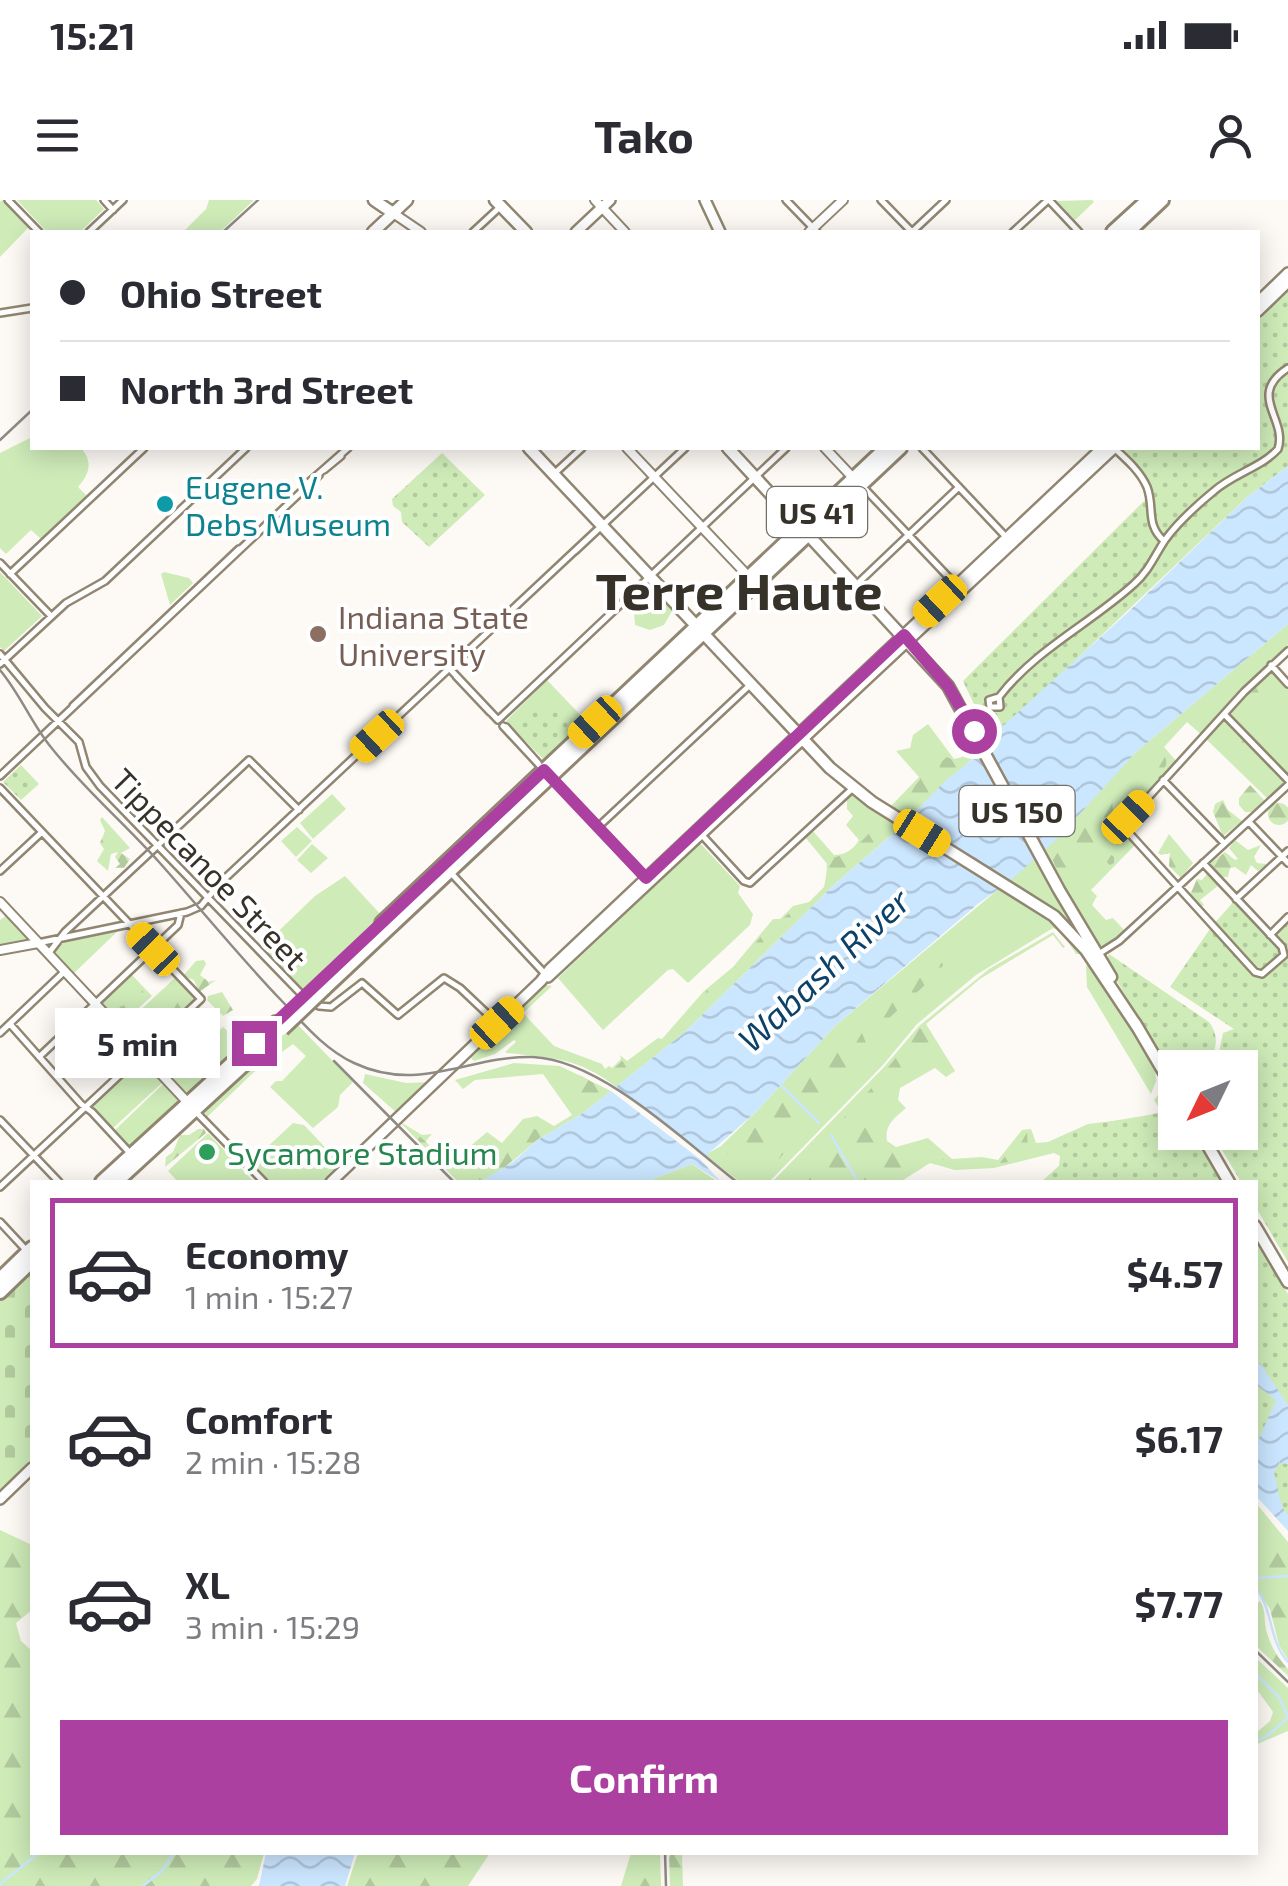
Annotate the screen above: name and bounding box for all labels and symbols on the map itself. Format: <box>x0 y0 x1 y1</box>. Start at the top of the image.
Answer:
place label: Eugene V. Debs Museum <box>185 467 391 542</box>
road number: US 41 <box>767 487 867 537</box>
marker: Eugene V. Debs Museum <box>154 493 176 515</box>
district label: Terre Haute <box>595 558 883 620</box>
car <box>908 570 972 632</box>
place label: Indiana State University <box>338 597 529 672</box>
marker: Indiana State University <box>307 623 329 645</box>
car <box>563 691 627 753</box>
car <box>345 705 409 767</box>
route start <box>952 709 997 754</box>
street label: Tippecanoe Street <box>105 760 315 976</box>
car <box>1096 785 1160 849</box>
road number: US 150 <box>960 786 1074 836</box>
car <box>889 804 955 862</box>
water label: Wabash River <box>728 878 919 1059</box>
car <box>121 917 185 981</box>
car <box>465 992 529 1054</box>
callout: 5 min <box>54 1008 219 1078</box>
route end <box>232 1021 277 1066</box>
north arrow <box>1158 1050 1258 1150</box>
place label: Sycamore Stadium <box>227 1133 498 1171</box>
marker: Sycamore Stadium <box>196 1141 218 1163</box>

